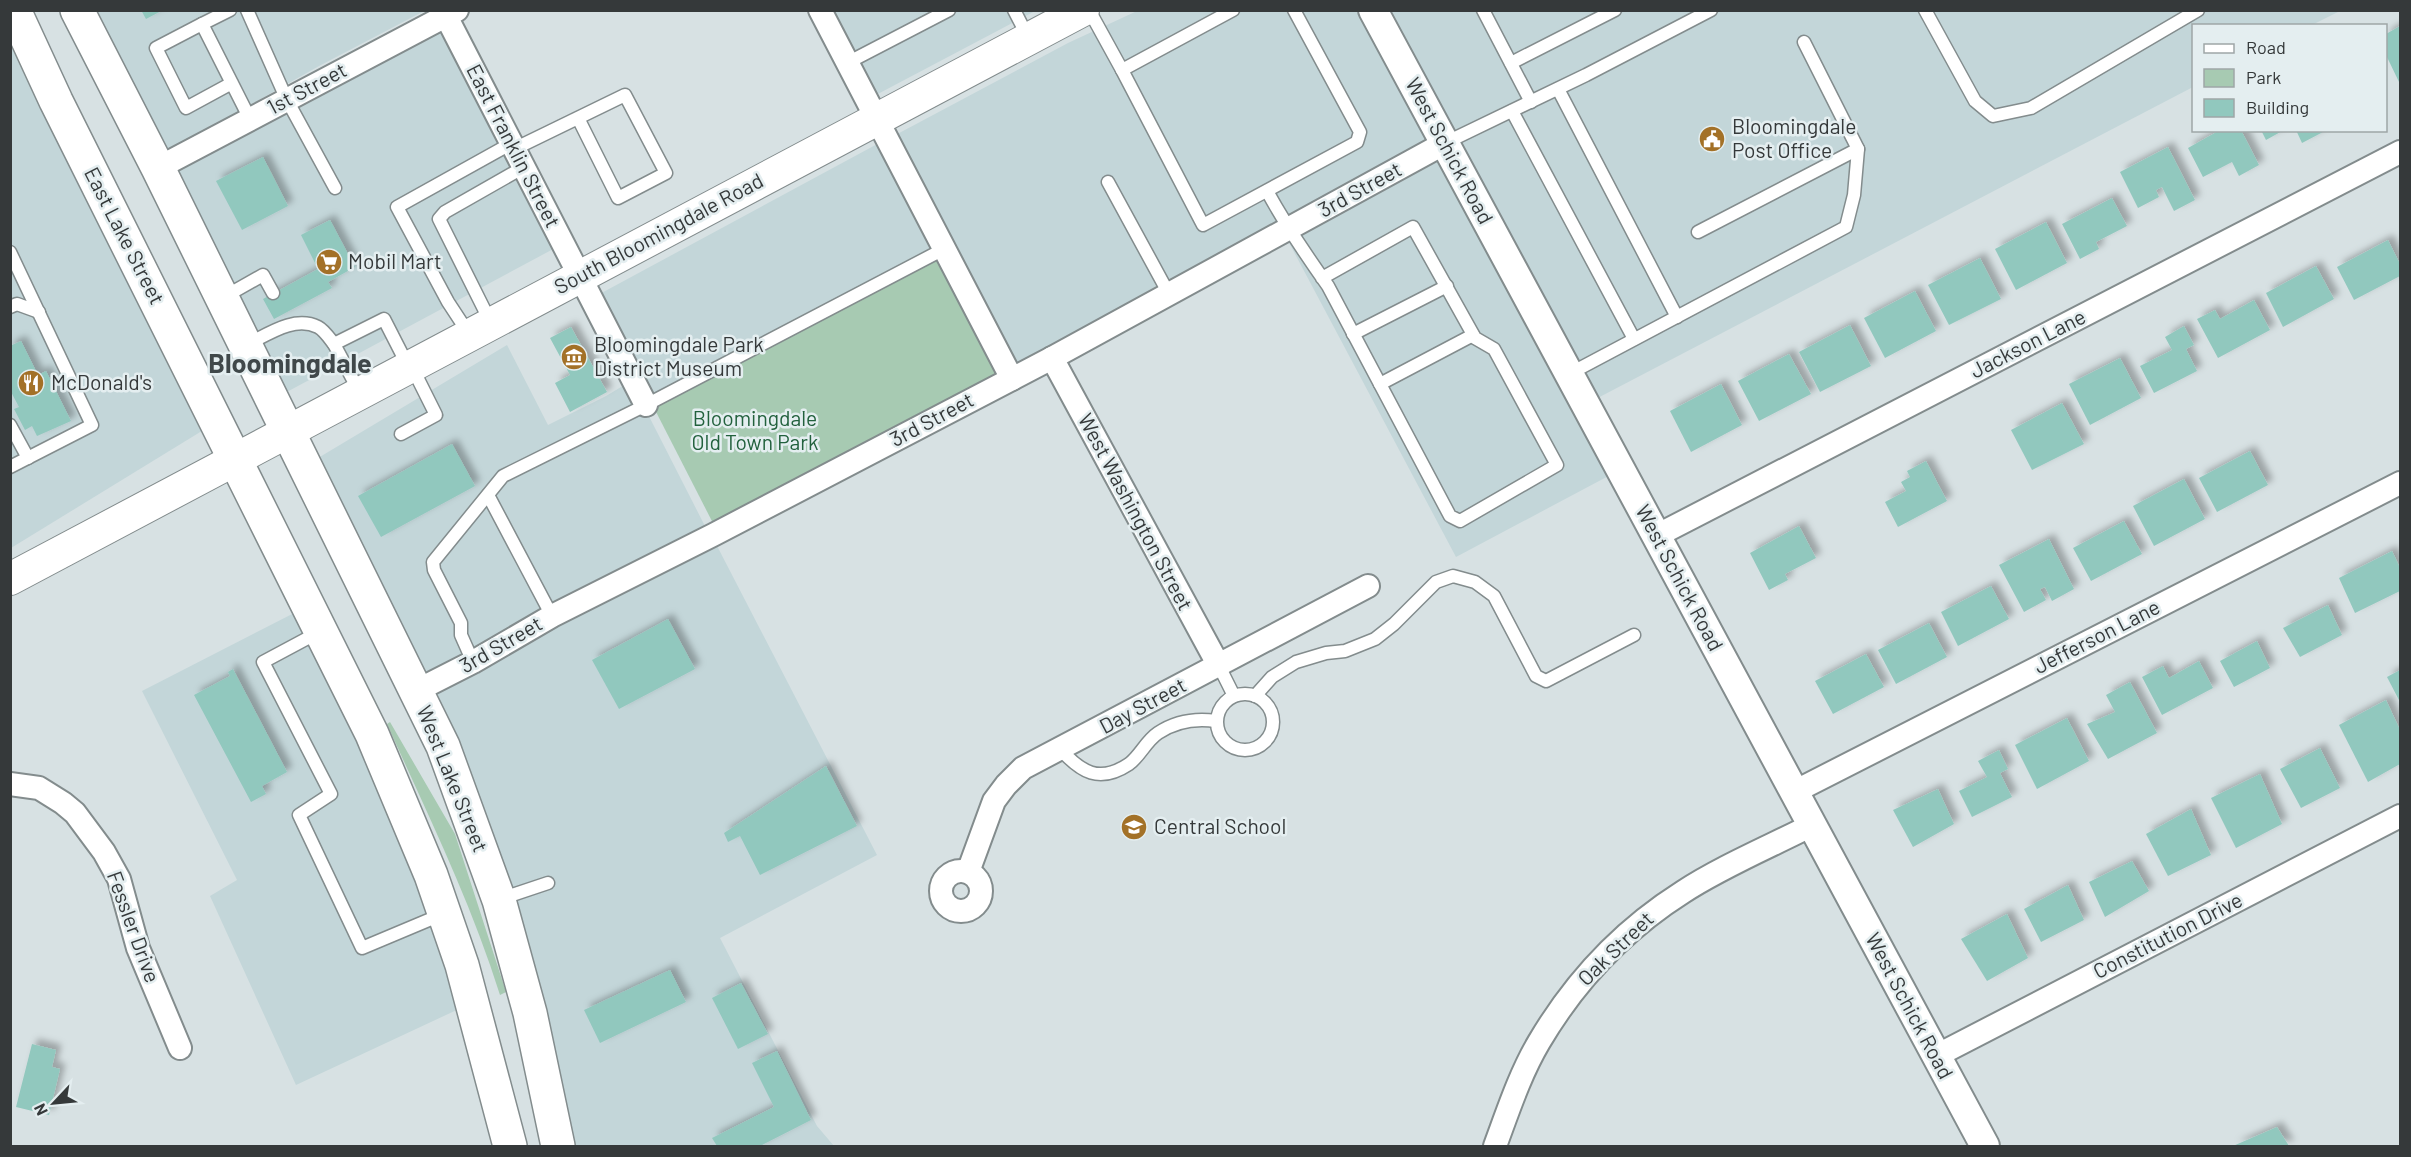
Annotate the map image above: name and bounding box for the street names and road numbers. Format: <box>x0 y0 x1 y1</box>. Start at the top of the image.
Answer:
street label: 1st Street <box>262 56 350 119</box>
street label: East Franklin Street <box>462 59 566 231</box>
street label: West Schick Road <box>1401 73 1499 228</box>
street label: 3rd Street <box>1313 156 1405 222</box>
street label: East Lake Street <box>80 162 171 308</box>
street label: South Bloomingdale Road <box>549 167 767 298</box>
street label: Jackson Lane <box>1965 303 2089 382</box>
street label: 3rd Street <box>885 386 977 451</box>
street label: West Washington Street <box>1074 409 1199 614</box>
street label: West Schick Road <box>1631 500 1729 655</box>
street label: Jefferson Lane <box>2029 593 2163 678</box>
street label: 3rd Street <box>454 610 546 677</box>
street label: Day Street <box>1095 671 1190 738</box>
street label: West Lake Street <box>413 702 494 855</box>
street label: Fessler Drive <box>103 867 166 986</box>
street label: Constitution Drive <box>2088 886 2246 983</box>
street label: Oak Street <box>1572 906 1658 990</box>
street label: West Schick Road <box>1861 928 1959 1083</box>

